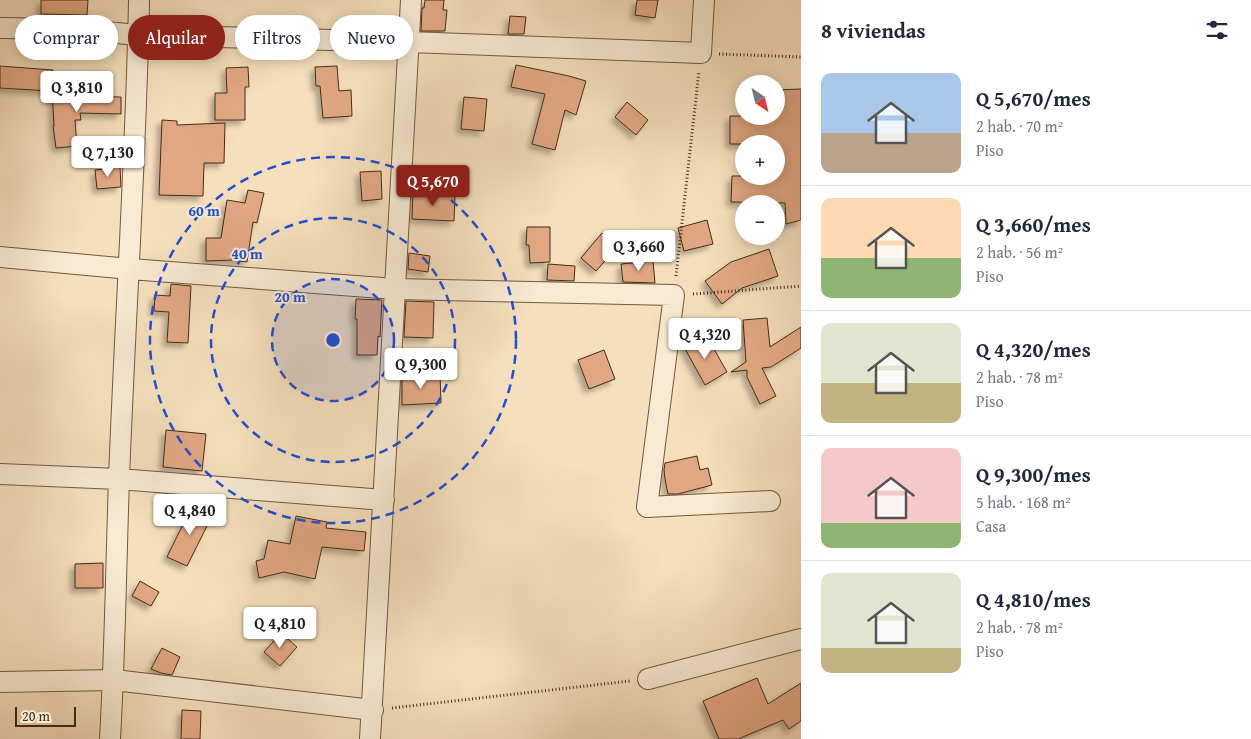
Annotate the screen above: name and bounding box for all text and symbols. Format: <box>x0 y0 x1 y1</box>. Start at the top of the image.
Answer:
chip: Comprar <box>15 15 118 60</box>
chip: Alquilar <box>128 15 225 60</box>
chip: Filtros <box>235 15 320 60</box>
chip: Nuevo <box>330 15 413 60</box>
text: 8 viviendas <box>821 15 926 46</box>
icon: filters <box>1203 16 1231 44</box>
pin: Q 3,810 <box>31 70 123 113</box>
text: Q 3,810 <box>51 75 103 99</box>
north arrow <box>735 75 785 125</box>
map controls <box>735 75 785 245</box>
text: Q 5,670/mes <box>976 83 1091 114</box>
icon: home <box>861 93 921 153</box>
text: 2 hab. · 70 m² <box>976 114 1063 138</box>
button: + <box>735 135 785 185</box>
pin: Q 7,130 <box>62 136 154 178</box>
text: Piso <box>976 138 1004 162</box>
text: Q 7,130 <box>82 140 134 164</box>
pin: Q 5,670 <box>387 164 479 207</box>
text: Q 5,670 <box>407 169 459 193</box>
button: − <box>735 195 785 245</box>
text: 60 m <box>188 200 220 221</box>
text: Q 3,660/mes <box>976 209 1091 240</box>
icon: home <box>861 218 921 278</box>
pin: Q 3,660 <box>593 230 685 272</box>
text: Q 3,660 <box>613 234 665 258</box>
text: 2 hab. · 56 m² <box>976 240 1063 264</box>
text: 40 m <box>231 243 263 264</box>
text: Piso <box>976 264 1004 288</box>
text: 20 m <box>274 286 306 307</box>
pin: Q 4,320 <box>659 318 751 360</box>
text: Q 4,320 <box>679 322 731 346</box>
centre of rings <box>324 331 342 349</box>
text: Q 4,320/mes <box>976 334 1091 365</box>
icon: home <box>861 343 921 403</box>
pin: Q 9,300 <box>375 348 467 390</box>
text: Q 9,300 <box>395 352 447 376</box>
text: 2 hab. · 78 m² <box>976 365 1063 389</box>
text: Piso <box>976 389 1004 413</box>
text: Q 9,300/mes <box>976 459 1091 490</box>
icon: home <box>861 468 921 528</box>
text: 5 hab. · 168 m² <box>976 490 1071 514</box>
pin: Q 4,840 <box>144 494 236 536</box>
text: Q 4,840 <box>164 498 216 522</box>
text: Casa <box>976 514 1006 538</box>
text: Q 4,810/mes <box>976 584 1091 615</box>
icon: home <box>861 593 921 653</box>
pin: Q 4,810 <box>234 606 326 649</box>
text: Q 4,810 <box>254 611 306 635</box>
text: 2 hab. · 78 m² <box>976 615 1063 639</box>
text: Piso <box>976 639 1004 663</box>
scale bar <box>15 704 76 727</box>
text: 20 m <box>22 706 50 726</box>

